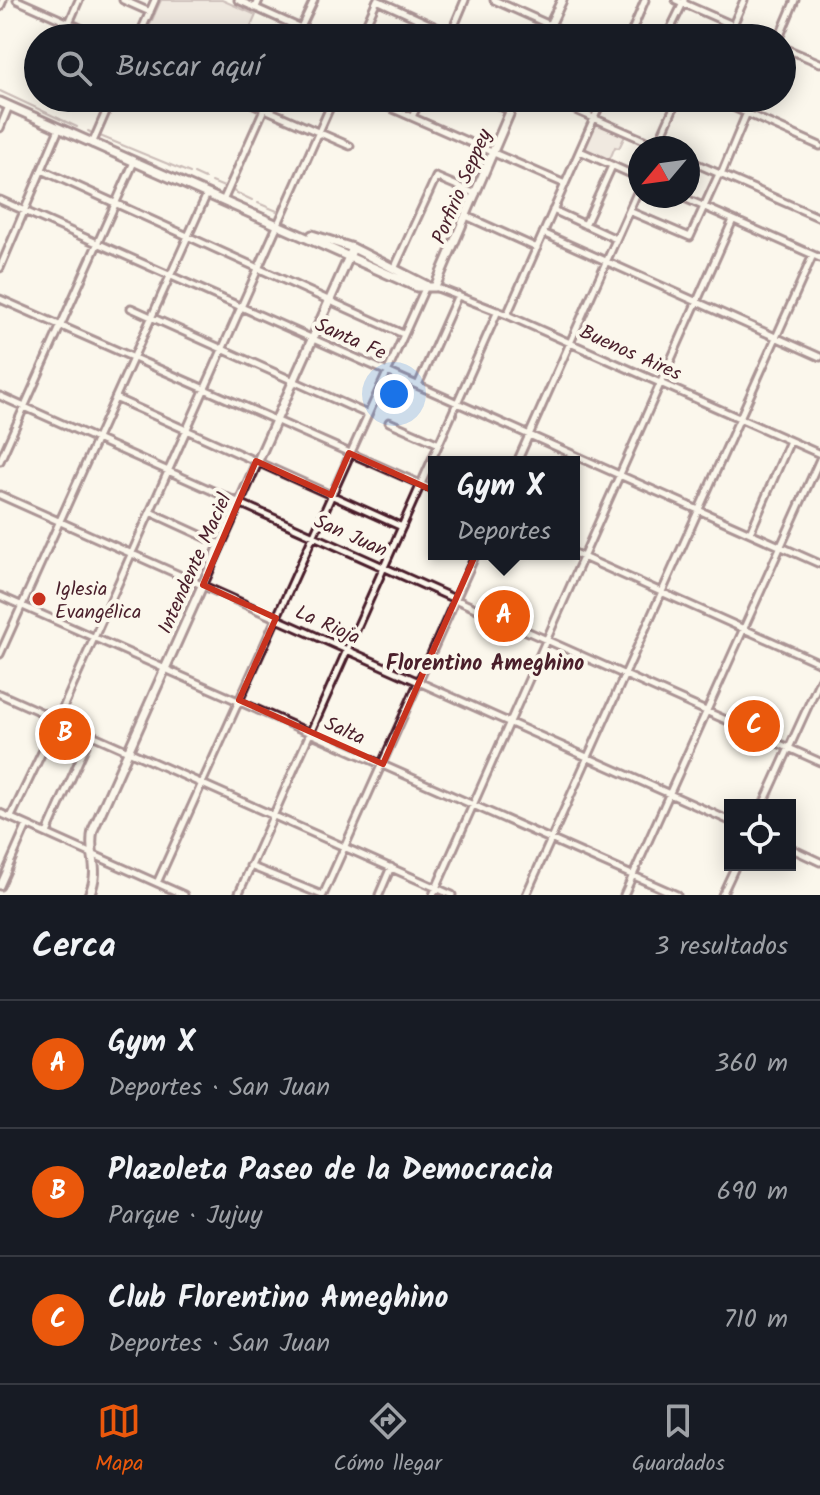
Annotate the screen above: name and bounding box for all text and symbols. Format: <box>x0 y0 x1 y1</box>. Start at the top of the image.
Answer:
search box <box>24 24 796 112</box>
text: Buscar aquí <box>116 44 262 92</box>
icon: search <box>52 46 96 90</box>
street label: Porfirio Seppey <box>424 123 502 250</box>
north arrow <box>628 136 700 208</box>
street label: Santa Fe <box>309 310 391 370</box>
street label: Buenos Aires <box>574 317 687 391</box>
your location <box>374 374 414 414</box>
popup <box>428 456 580 560</box>
text: Gym X <box>457 463 544 511</box>
street label: Intendente Maciel <box>150 488 241 639</box>
street label: San Juan <box>308 506 392 567</box>
text: Deportes <box>457 511 551 553</box>
place label: Iglesia Evangélica <box>55 574 141 629</box>
pin: A <box>478 586 530 646</box>
marker: Iglesia Evangélica <box>30 590 48 608</box>
street label: La Rioja <box>289 597 365 654</box>
district label: Florentino Ameghino <box>386 647 584 682</box>
pin: C <box>728 696 780 756</box>
pin: B <box>39 704 91 764</box>
street label: Salta <box>318 709 370 755</box>
map controls <box>724 799 796 871</box>
button: locate <box>724 799 796 871</box>
text: Cerca <box>32 920 116 974</box>
text: 3 resultados <box>654 926 788 968</box>
text: Gym X <box>108 1019 195 1067</box>
text: A <box>50 1043 66 1085</box>
text: 360 m <box>715 1043 788 1085</box>
text: Deportes · San Juan <box>108 1067 330 1109</box>
text: Plazoleta Paseo de la Democracia <box>108 1147 553 1195</box>
text: B <box>50 1171 66 1213</box>
text: 690 m <box>717 1171 788 1213</box>
text: Parque · Jujuy <box>108 1195 262 1237</box>
text: Club Florentino Ameghino <box>108 1275 448 1323</box>
text: C <box>50 1299 66 1341</box>
text: 710 m <box>724 1299 788 1341</box>
text: Deportes · San Juan <box>108 1323 330 1365</box>
tab: Mapa <box>95 1399 144 1482</box>
tab: Cómo llegar <box>334 1399 442 1482</box>
tab: Guardados <box>632 1399 725 1482</box>

